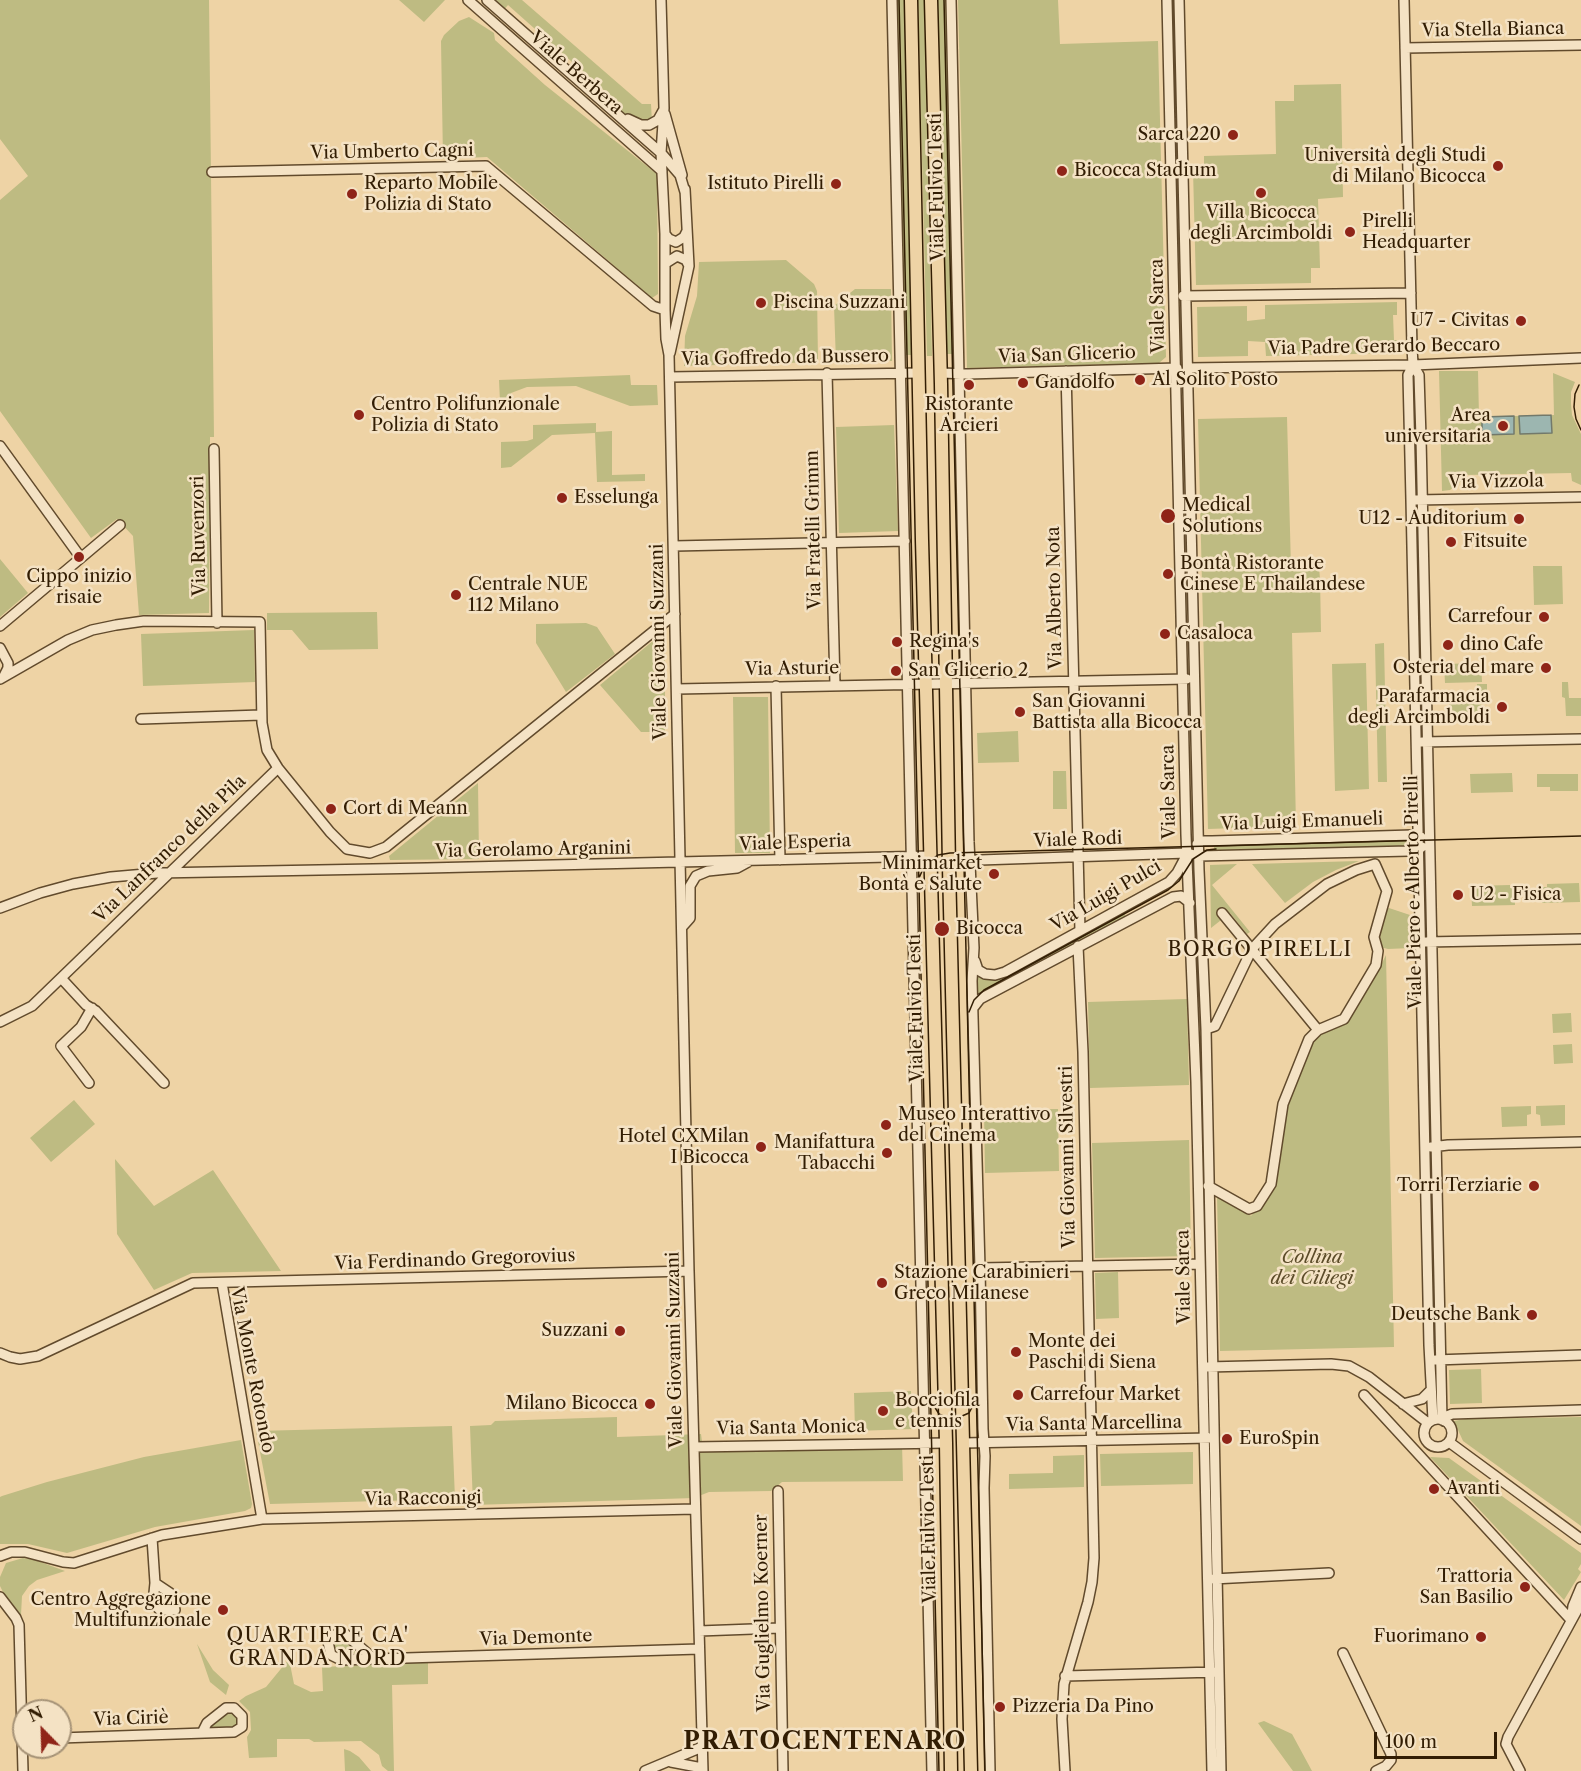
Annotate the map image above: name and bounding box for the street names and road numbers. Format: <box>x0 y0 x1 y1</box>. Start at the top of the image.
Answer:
street label: Via Stella Bianca <box>1421 18 1565 42</box>
street label: Viale Berbera <box>525 27 627 119</box>
street label: Viale Fulvio Testi <box>925 113 949 261</box>
street label: Via Umberto Cagni <box>310 140 474 164</box>
street label: Viale Sarca <box>1146 258 1170 354</box>
street label: Via Padre Gerardo Beccaro <box>1268 334 1500 360</box>
street label: Via San Glicerio <box>998 342 1136 368</box>
street label: Via Goffredo da Bussero <box>681 345 889 371</box>
street label: Via Fratelli Grimm <box>802 450 826 610</box>
street label: Via Vizzola <box>1448 470 1544 494</box>
street label: Via Ruvenzori <box>187 475 211 597</box>
street label: Via Alberto Nota <box>1043 526 1067 670</box>
street label: Viale Giovanni Suzzani <box>646 543 672 741</box>
street label: Via Asturie <box>745 657 839 681</box>
street label: Viale Sarca <box>1157 744 1181 840</box>
street label: Via Lanfranco della Pila <box>89 771 251 927</box>
street label: Viale Piero e Alberto Pirelli <box>1401 775 1427 1009</box>
street label: Via Luigi Emanueli <box>1220 808 1384 836</box>
street label: Viale Rodi <box>1033 828 1123 852</box>
street label: Viale Esperia <box>739 830 851 856</box>
street label: Via Gerolamo Arganini <box>435 837 631 863</box>
street label: Via Luigi Pulci <box>1047 856 1165 936</box>
street label: Viale Fulvio Testi <box>904 934 928 1082</box>
street label: Via Giovanni Silvestri <box>1056 1065 1080 1249</box>
street label: Viale Sarca <box>1172 1229 1196 1325</box>
street label: Via Ferdinando Gregorovius <box>334 1245 576 1275</box>
street label: Viale Giovanni Suzzani <box>662 1251 688 1449</box>
street label: Via Monte Rotondo <box>225 1285 279 1455</box>
street label: Via Santa Marcellina <box>1006 1412 1182 1436</box>
street label: Via Santa Monica <box>716 1416 866 1440</box>
street label: Viale Fulvio Testi <box>917 1455 941 1603</box>
street label: Via Racconigi <box>364 1487 482 1511</box>
street label: Via Guglielmo Koerner <box>750 1514 776 1712</box>
street label: Via Demonte <box>479 1625 593 1651</box>
street label: Via Ciriè <box>93 1707 169 1731</box>

